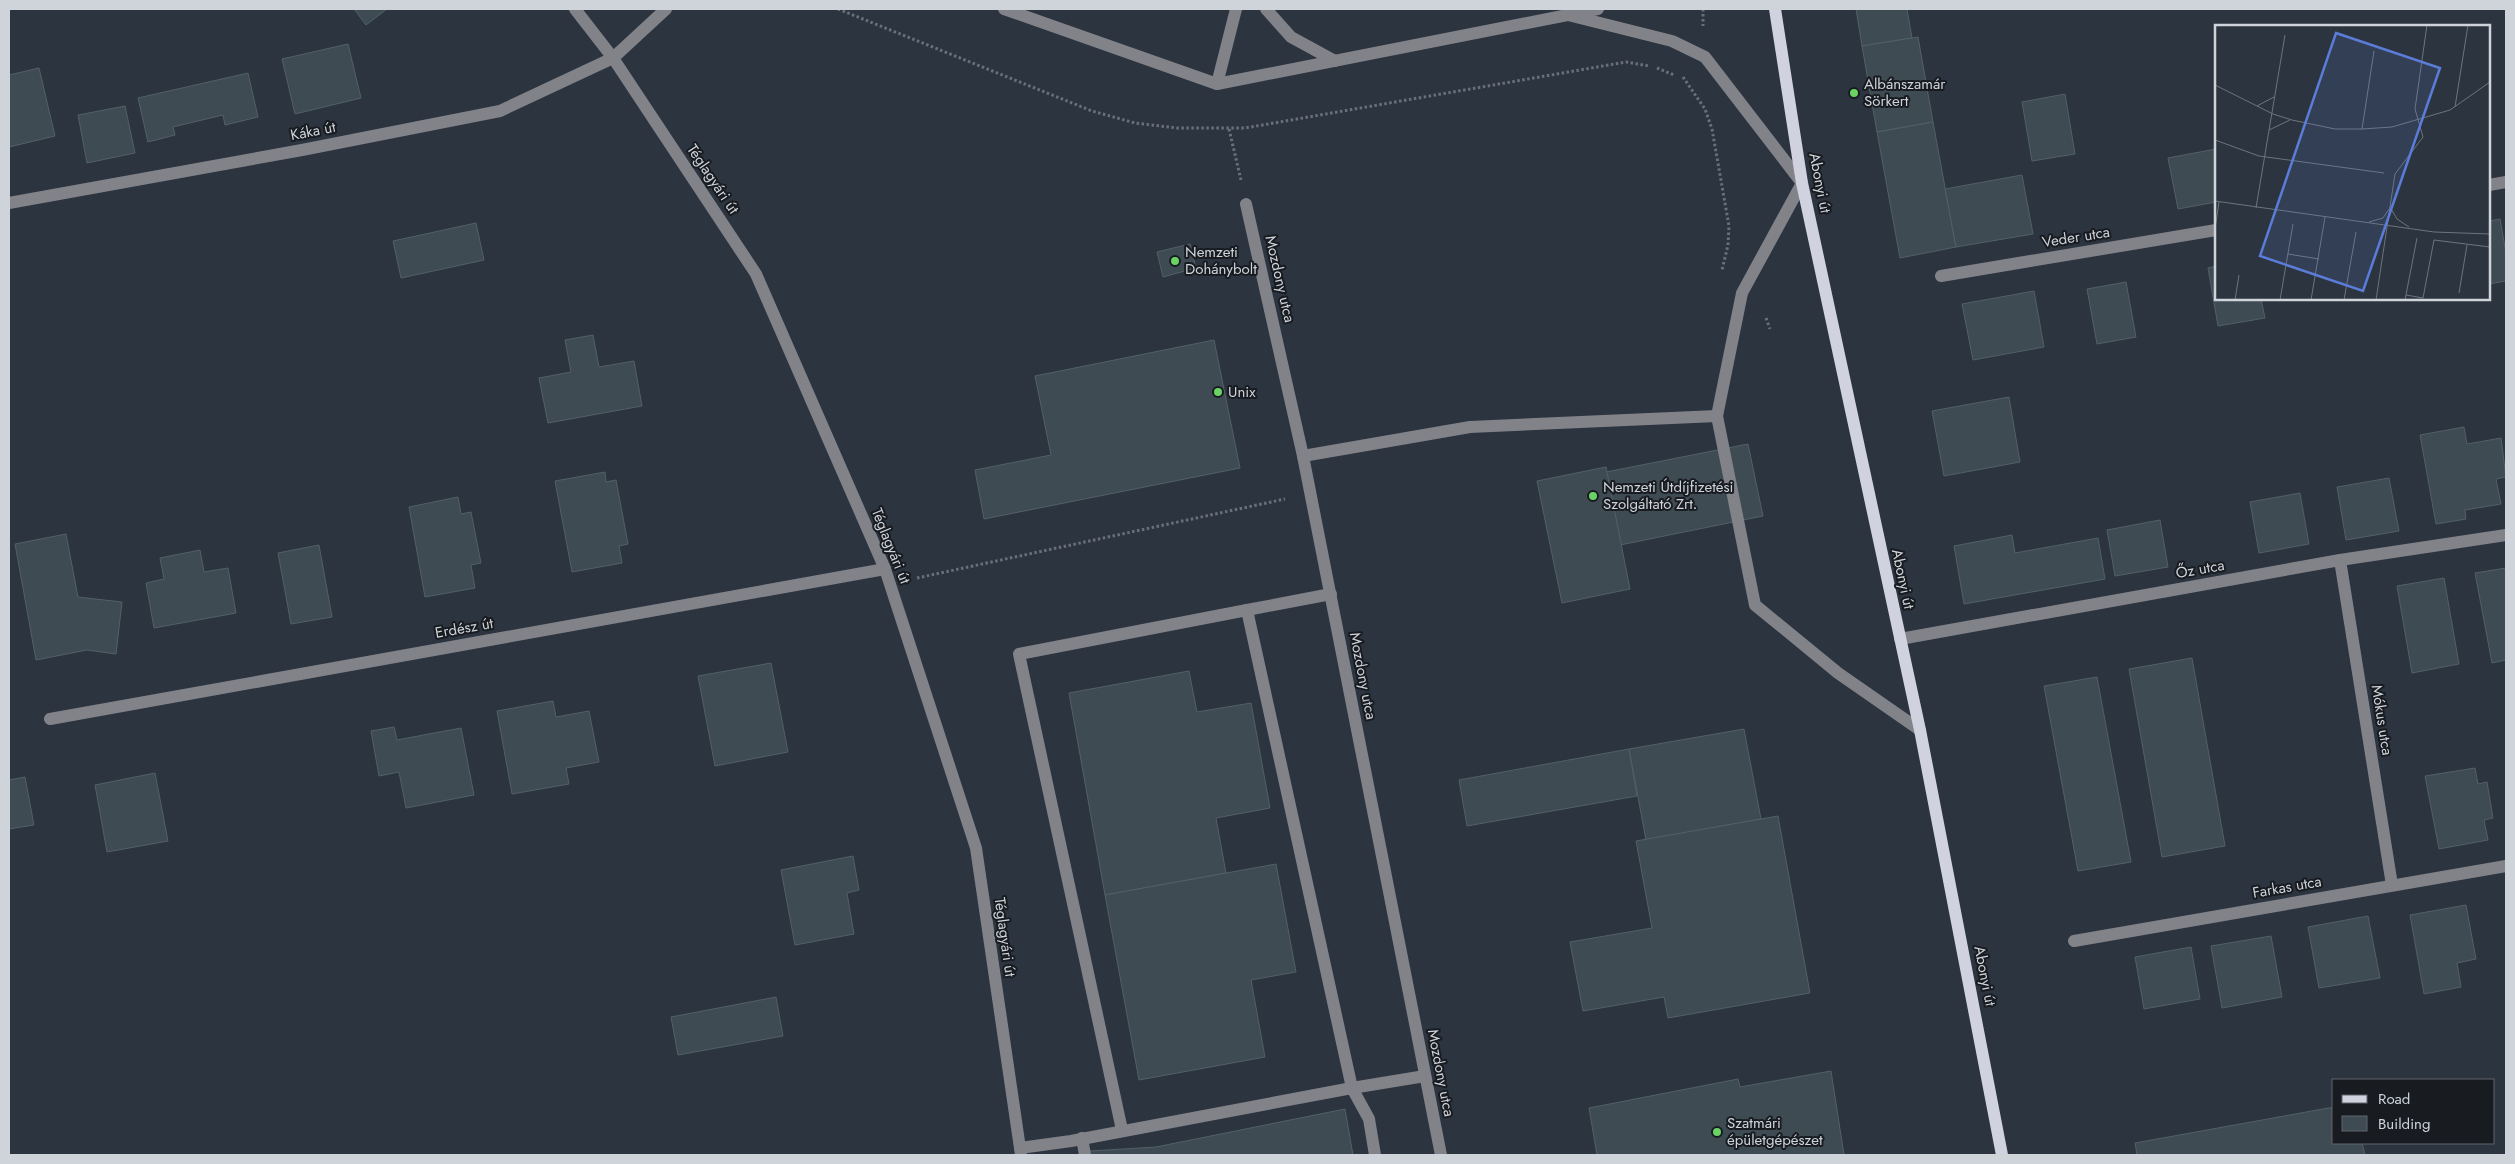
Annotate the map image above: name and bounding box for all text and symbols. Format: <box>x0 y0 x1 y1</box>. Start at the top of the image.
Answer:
inset map <box>2215 25 2490 300</box>
place label: Albánszamár Sörkert <box>1864 73 1946 112</box>
marker: Albánszamár Sörkert <box>1848 87 1860 99</box>
street label: Káka út <box>289 116 338 146</box>
street label: Téglagyári út <box>682 140 745 219</box>
street label: Abonyi út <box>1803 151 1837 215</box>
street label: Veder utca <box>2041 221 2111 253</box>
street label: Mozdony utca <box>1259 233 1301 325</box>
place label: Nemzeti Dohánybolt <box>1185 241 1257 280</box>
marker: Nemzeti Dohánybolt <box>1169 255 1181 267</box>
place label: Unix <box>1228 381 1256 403</box>
marker: Unix <box>1212 386 1224 398</box>
place label: Nemzeti Útdíjfizetési Szolgáltató Zrt. <box>1603 476 1734 515</box>
marker: Nemzeti Útdíjfizetési Szolgáltató Zrt. <box>1587 490 1599 502</box>
street label: Téglagyári út <box>866 505 916 588</box>
street label: Abonyi út <box>1886 547 1920 611</box>
street label: Őz utca <box>2174 554 2226 584</box>
street label: Erdész út <box>433 612 495 644</box>
street label: Mozdony utca <box>1344 630 1382 722</box>
street label: Mókus utca <box>2366 683 2398 757</box>
street label: Farkas utca <box>2251 870 2323 904</box>
street label: Téglagyári út <box>989 896 1022 978</box>
street label: Abonyi út <box>1968 944 2002 1008</box>
street label: Mozdony utca <box>1422 1027 1460 1119</box>
legend <box>2332 1079 2495 1144</box>
text: Road <box>2378 1088 2410 1110</box>
place label: Szatmári épületgépészet <box>1727 1112 1823 1151</box>
text: Building <box>2378 1113 2430 1135</box>
marker: Szatmári épületgépészet <box>1711 1126 1723 1138</box>

